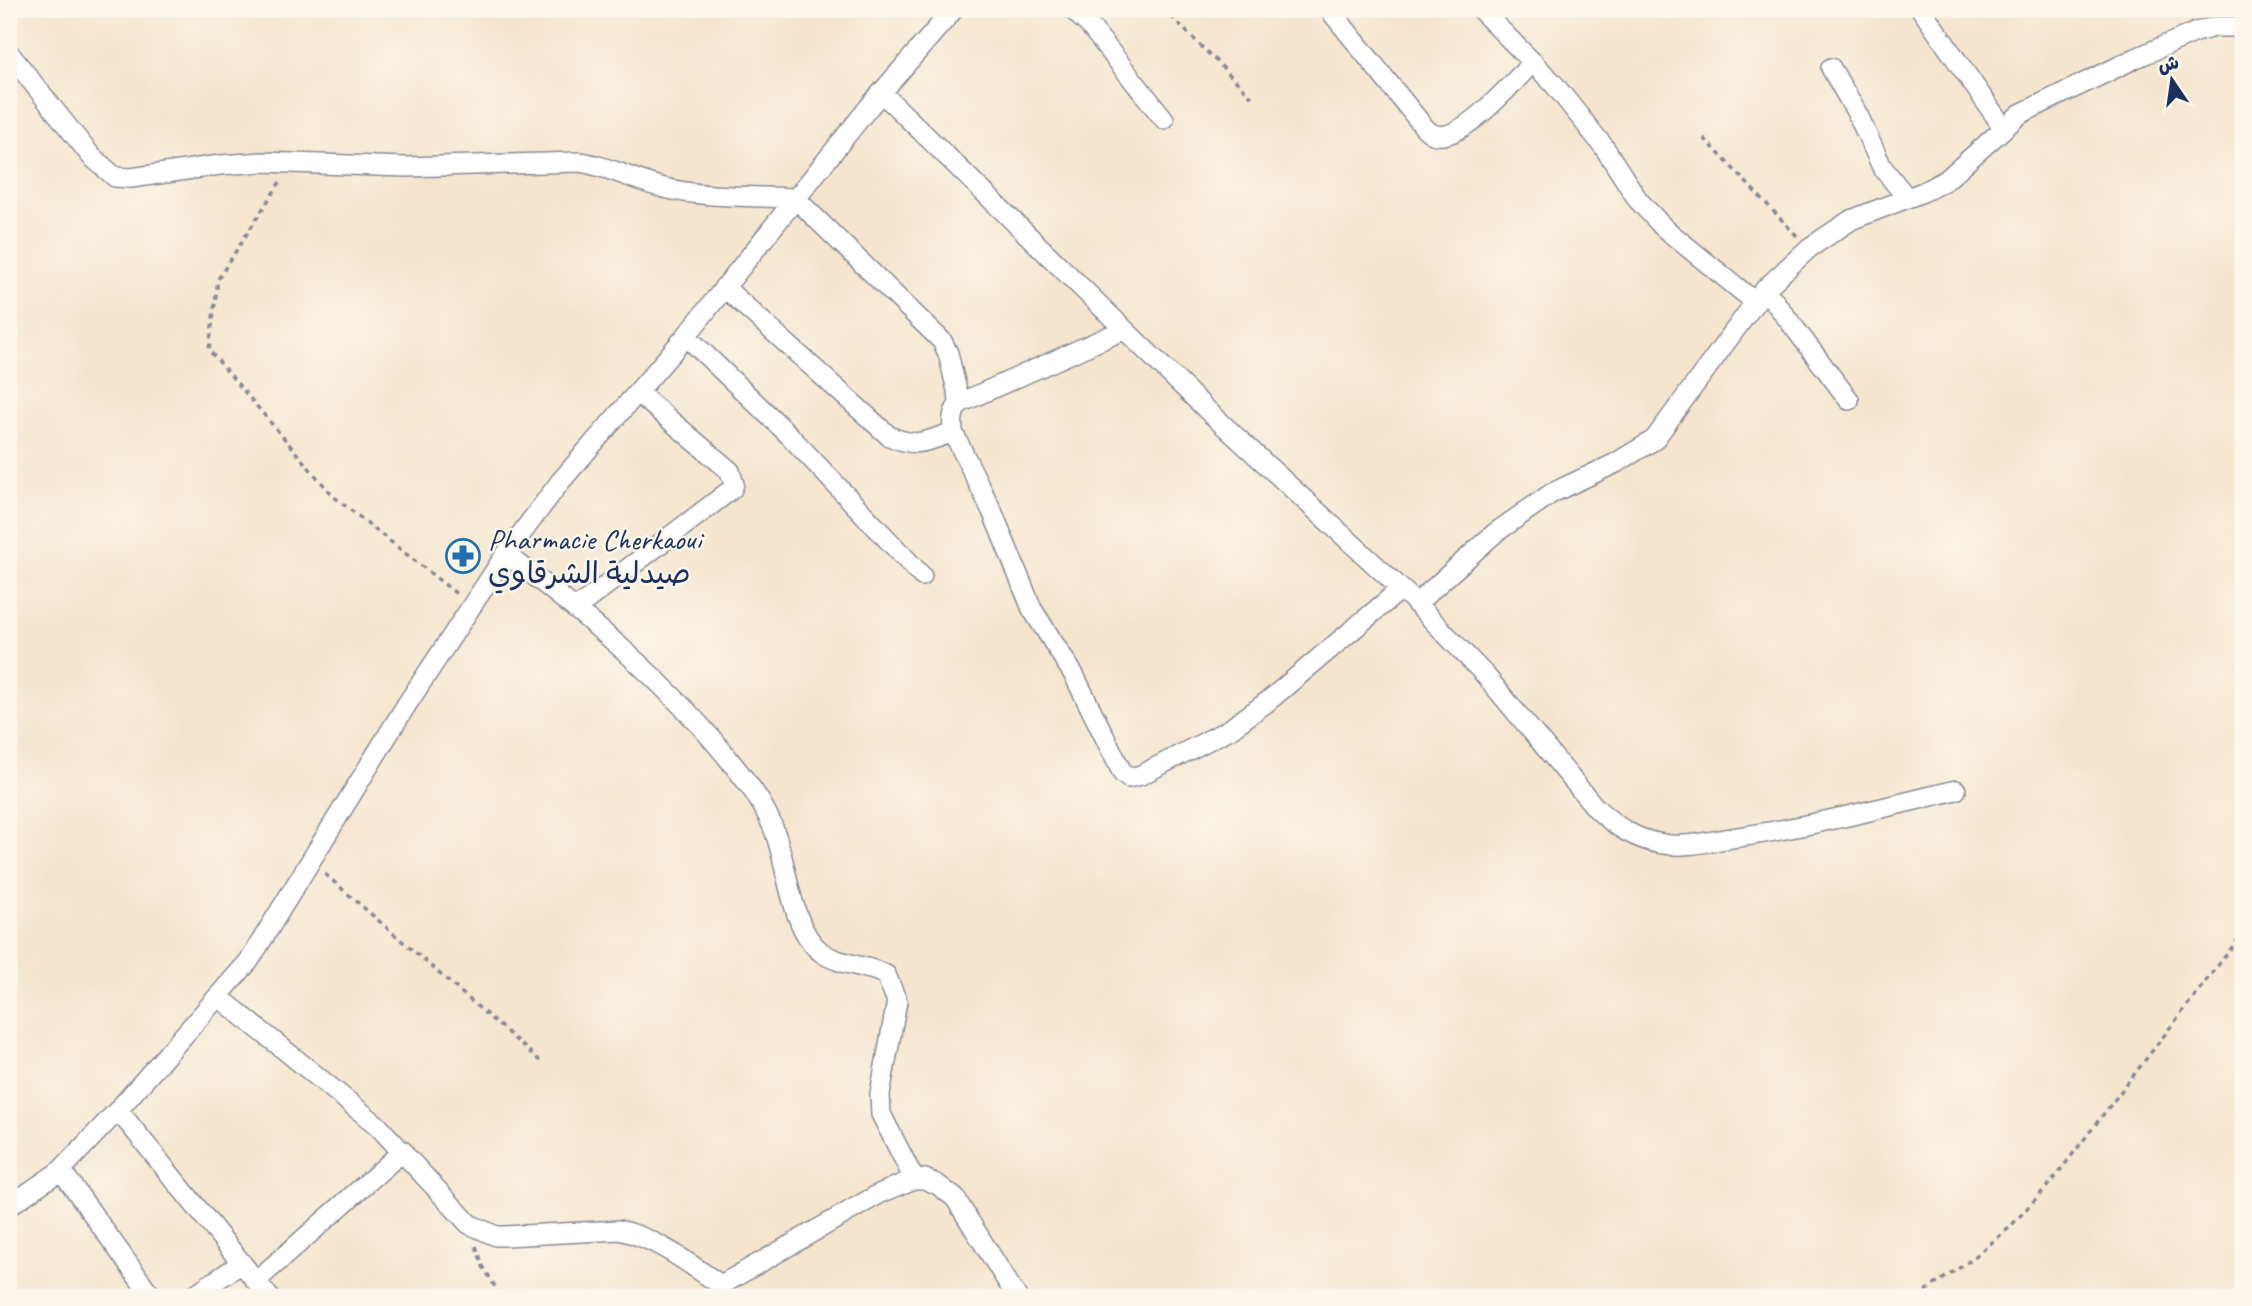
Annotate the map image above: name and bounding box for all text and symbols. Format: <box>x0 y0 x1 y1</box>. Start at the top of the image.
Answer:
north arrow <box>2136 46 2206 116</box>
text: ش <box>2156 50 2181 78</box>
place label: Pharmacie Cherkaoui صيدلية الشرقاوي <box>488 520 704 594</box>
pharmacy icon: Pharmacie Cherkaoui صيدلية الشرقاوي <box>444 537 482 575</box>

